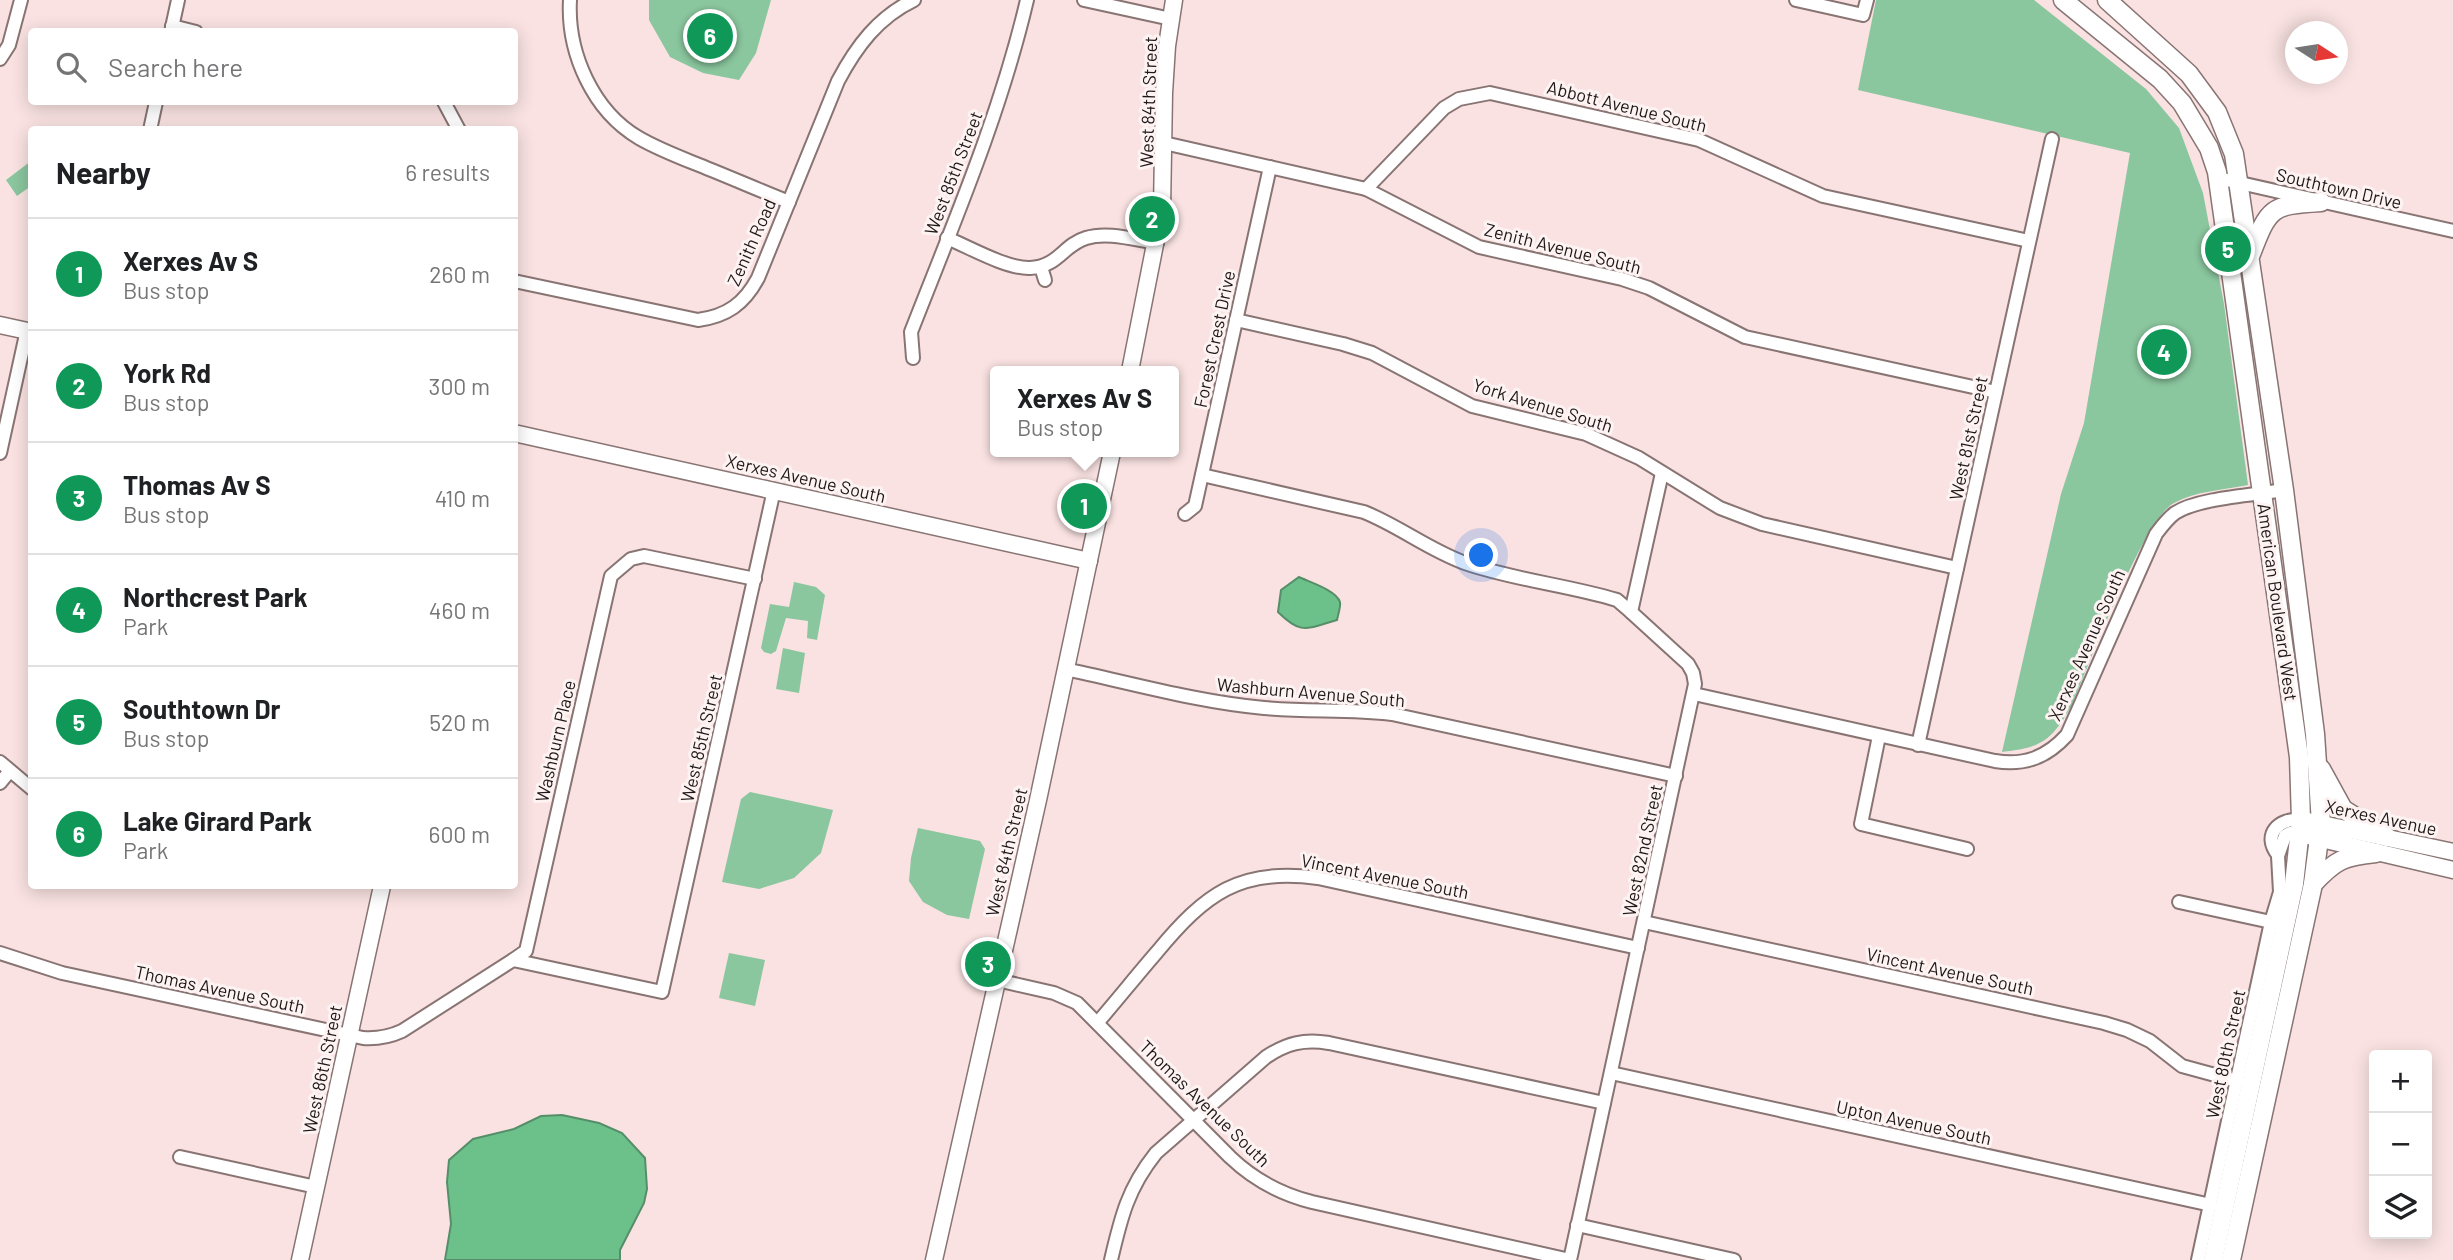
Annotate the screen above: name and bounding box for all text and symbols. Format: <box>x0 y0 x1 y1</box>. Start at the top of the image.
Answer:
pin: 6 <box>687 10 733 62</box>
north arrow <box>2285 21 2348 84</box>
search box <box>28 28 518 105</box>
street label: West 84th Street <box>1135 36 1161 168</box>
icon: search <box>52 48 90 86</box>
text: Search here <box>108 51 243 82</box>
street label: Abbott Avenue South <box>1545 76 1709 136</box>
street label: West 85th Street <box>919 108 987 238</box>
text: Nearby <box>56 154 151 190</box>
text: 6 results <box>405 158 490 186</box>
street label: Southtown Drive <box>2274 163 2404 213</box>
pin: 2 <box>1129 193 1175 245</box>
street label: Zenith Road <box>722 195 780 289</box>
street label: Zenith Avenue South <box>1482 218 1644 278</box>
pin: 5 <box>2205 223 2251 275</box>
text: Xerxes Av S <box>123 245 258 276</box>
text: 1 <box>75 260 83 288</box>
text: 260 m <box>429 260 490 288</box>
street label: Forest Crest Drive <box>1189 268 1239 410</box>
text: Bus stop <box>123 276 209 304</box>
pin: 4 <box>2141 326 2187 378</box>
text: York Rd <box>123 357 211 388</box>
popup <box>990 366 1179 457</box>
text: 2 <box>73 372 85 400</box>
text: 300 m <box>429 372 490 400</box>
street label: York Avenue South <box>1470 373 1616 437</box>
street label: West 81st Street <box>1944 374 1992 502</box>
text: Xerxes Av S <box>1017 382 1152 413</box>
text: Bus stop <box>123 388 209 416</box>
text: Bus stop <box>1017 413 1103 441</box>
street label: Xerxes Avenue South <box>724 449 888 507</box>
text: Thomas Av S <box>123 469 271 500</box>
pin: 1 <box>1061 480 1107 532</box>
text: 3 <box>73 484 85 512</box>
text: 410 m <box>435 484 490 512</box>
text: Bus stop <box>123 500 209 528</box>
street label: American Boulevard West <box>2253 502 2303 702</box>
your location <box>1464 538 1498 572</box>
street label: Xerxes Avenue South <box>2043 566 2129 724</box>
text: Northcrest Park <box>123 581 308 612</box>
text: 4 <box>72 596 86 624</box>
text: 460 m <box>429 596 490 624</box>
text: Park <box>123 612 168 640</box>
street label: West 85th Street <box>676 672 726 804</box>
street label: Washburn Avenue South <box>1216 673 1406 711</box>
street label: Washburn Place <box>530 678 580 804</box>
text: Southtown Dr <box>123 693 280 724</box>
text: 5 <box>73 708 85 736</box>
text: 520 m <box>429 708 490 736</box>
text: Bus stop <box>123 724 209 752</box>
street label: West 82nd Street <box>1617 782 1667 918</box>
street label: West 84th Street <box>980 785 1032 919</box>
street label: Xerxes Avenue <box>2323 794 2439 840</box>
text: Lake Girard Park <box>123 805 312 836</box>
text: 6 <box>73 820 85 848</box>
text: 600 m <box>429 820 490 848</box>
text: Park <box>123 836 168 864</box>
street label: Vincent Avenue South <box>1299 849 1471 903</box>
pin: 3 <box>965 938 1011 990</box>
street label: Vincent Avenue South <box>1864 943 2036 999</box>
street label: Thomas Avenue South <box>133 960 307 1018</box>
street label: West 80th Street <box>2201 987 2249 1121</box>
street label: West 86th Street <box>298 1003 346 1135</box>
street label: Thomas Avenue South <box>1135 1035 1275 1171</box>
map controls <box>2369 1050 2432 1239</box>
button: + <box>2369 1050 2432 1113</box>
street label: Upton Avenue South <box>1834 1095 1994 1149</box>
button: − <box>2369 1113 2432 1176</box>
button: layers <box>2369 1176 2432 1239</box>

